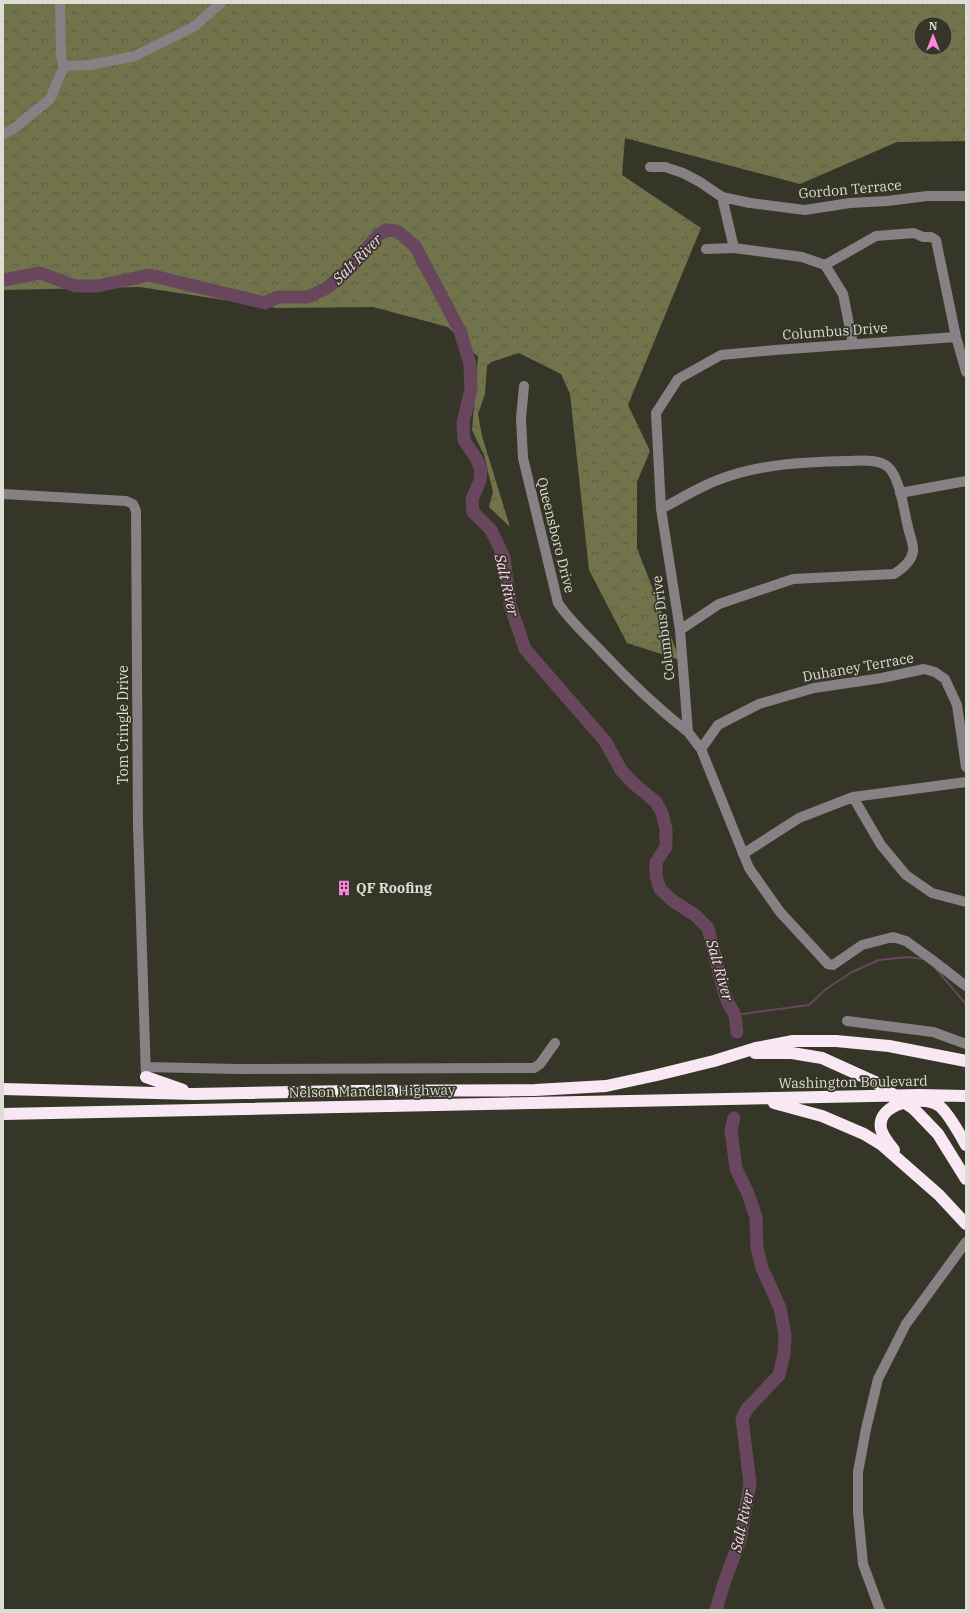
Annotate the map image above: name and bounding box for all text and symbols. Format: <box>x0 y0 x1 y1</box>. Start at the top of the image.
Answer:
north arrow <box>913 16 953 56</box>
text: N <box>929 19 938 33</box>
street label: Gordon Terrace <box>798 176 902 202</box>
water label: Salt River <box>327 230 386 289</box>
street label: Columbus Drive <box>782 318 888 344</box>
street label: Queensboro Drive <box>533 475 579 595</box>
water label: Salt River <box>490 551 523 618</box>
street label: Columbus Drive <box>648 575 678 681</box>
street label: Duhaney Terrace <box>801 648 915 686</box>
street label: Tom Cringle Drive <box>114 665 132 785</box>
building icon: QF Roofing <box>335 879 353 897</box>
place label: QF Roofing <box>356 879 433 897</box>
water label: Salt River <box>702 936 738 1003</box>
street label: Washington Boulevard <box>778 1072 928 1092</box>
street label: Nelson Mandela Highway <box>288 1081 456 1101</box>
water label: Salt River <box>726 1488 758 1555</box>

